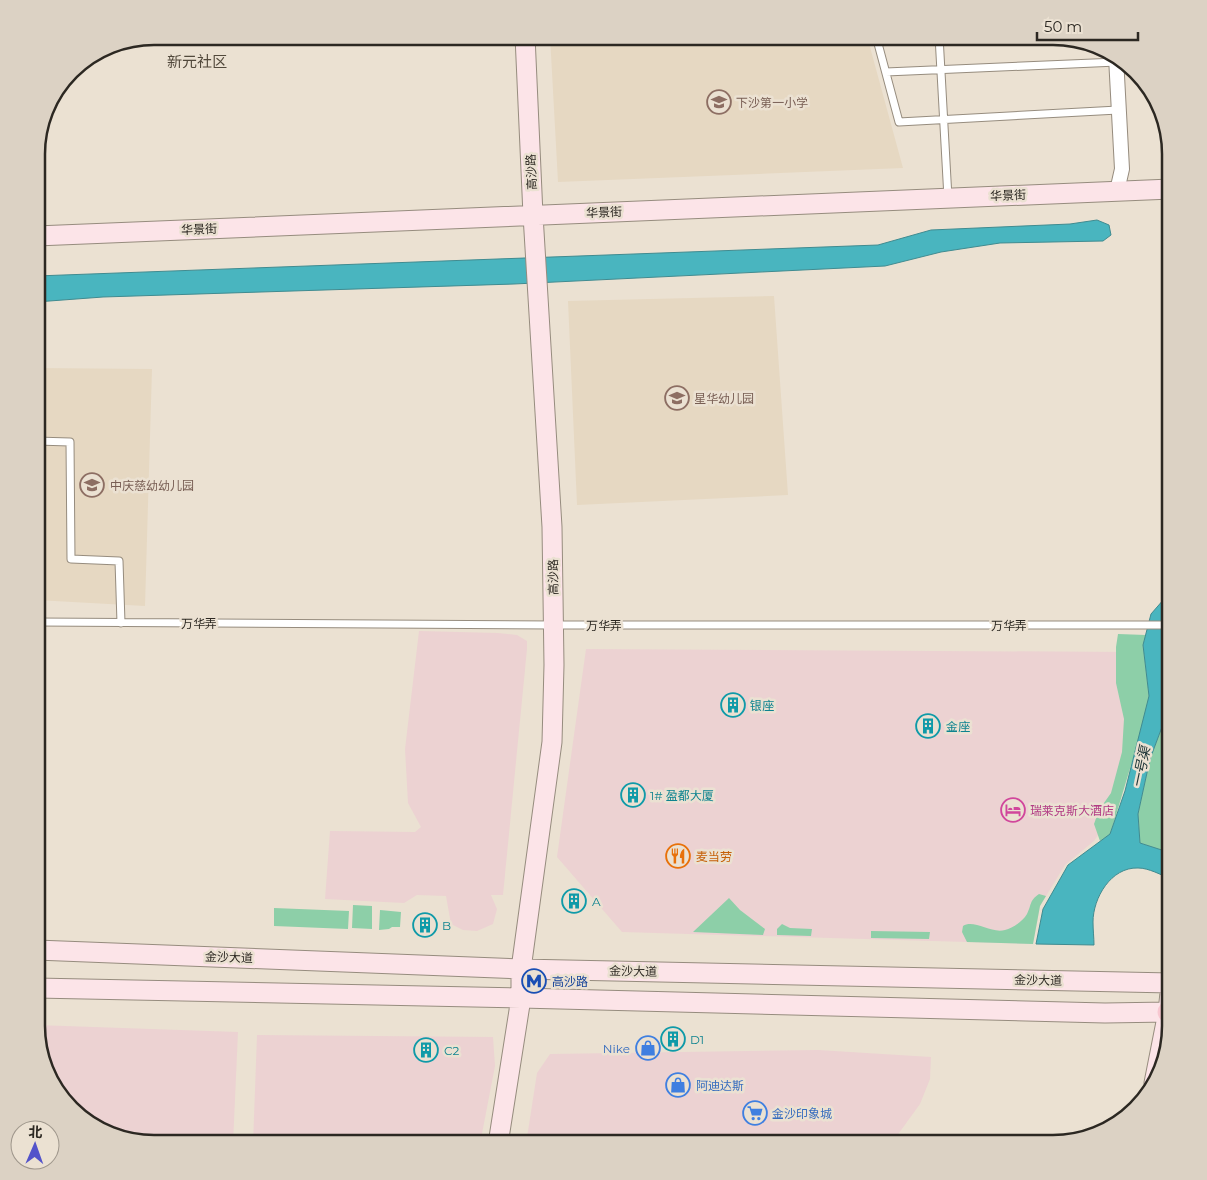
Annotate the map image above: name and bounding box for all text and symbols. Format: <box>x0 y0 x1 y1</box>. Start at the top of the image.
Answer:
scale bar <box>1037 10 1138 42</box>
text: 50 m <box>1044 17 1082 36</box>
district label: 新元社区 <box>167 52 227 71</box>
school or university icon: 下沙第一小学 <box>706 89 732 115</box>
place label: 下沙第一小学 <box>736 95 808 110</box>
street label: 高沙路 <box>523 154 539 190</box>
street label: 华景街 <box>990 187 1026 203</box>
street label: 华景街 <box>586 204 622 220</box>
street label: 华景街 <box>181 221 217 237</box>
school or university icon: 星华幼儿园 <box>664 385 690 411</box>
place label: 星华幼儿园 <box>694 391 754 406</box>
school or university icon: 中庆慈幼幼儿园 <box>79 472 105 498</box>
place label: 中庆慈幼幼儿园 <box>110 478 194 493</box>
street label: 高沙路 <box>545 559 561 595</box>
street label: 万华弄 <box>181 616 217 631</box>
street label: 万华弄 <box>586 618 622 633</box>
street label: 万华弄 <box>991 618 1027 633</box>
building icon: 银座 <box>720 692 746 718</box>
place label: 银座 <box>750 698 774 713</box>
building icon: 金座 <box>915 713 941 739</box>
place label: 金座 <box>946 719 970 734</box>
water label: 一号渠 <box>1128 743 1155 789</box>
building icon: 1# 盈都大厦 <box>620 782 646 808</box>
place label: 1# 盈都大厦 <box>650 788 714 803</box>
hotel icon: 瑞莱克斯大酒店 <box>1000 797 1026 823</box>
place label: 瑞莱克斯大酒店 <box>1030 803 1114 818</box>
restaurant icon: 麦当劳 <box>665 843 691 869</box>
place label: 麦当劳 <box>696 849 732 864</box>
building icon: A <box>561 888 587 914</box>
place label: A <box>592 894 601 909</box>
building icon: B <box>412 912 438 938</box>
place label: B <box>442 918 451 933</box>
street label: 金沙大道 <box>205 949 253 965</box>
street label: 金沙大道 <box>609 963 657 979</box>
metro station icon: 高沙路 <box>521 968 547 994</box>
street label: 金沙大道 <box>1014 972 1062 988</box>
place label: 高沙路 <box>552 974 588 989</box>
building icon: D1 <box>660 1026 686 1052</box>
place label: D1 <box>690 1032 704 1047</box>
shop icon: Nike <box>635 1035 661 1061</box>
building icon: C2 <box>413 1037 439 1063</box>
place label: Nike <box>603 1041 630 1056</box>
place label: C2 <box>444 1043 459 1058</box>
shop icon: 阿迪达斯 <box>665 1072 691 1098</box>
place label: 阿迪达斯 <box>696 1078 744 1093</box>
supermarket icon: 金沙印象城 <box>742 1100 768 1126</box>
place label: 金沙印象城 <box>772 1106 832 1121</box>
north arrow <box>10 1120 60 1170</box>
text: 北 <box>28 1123 43 1141</box>

